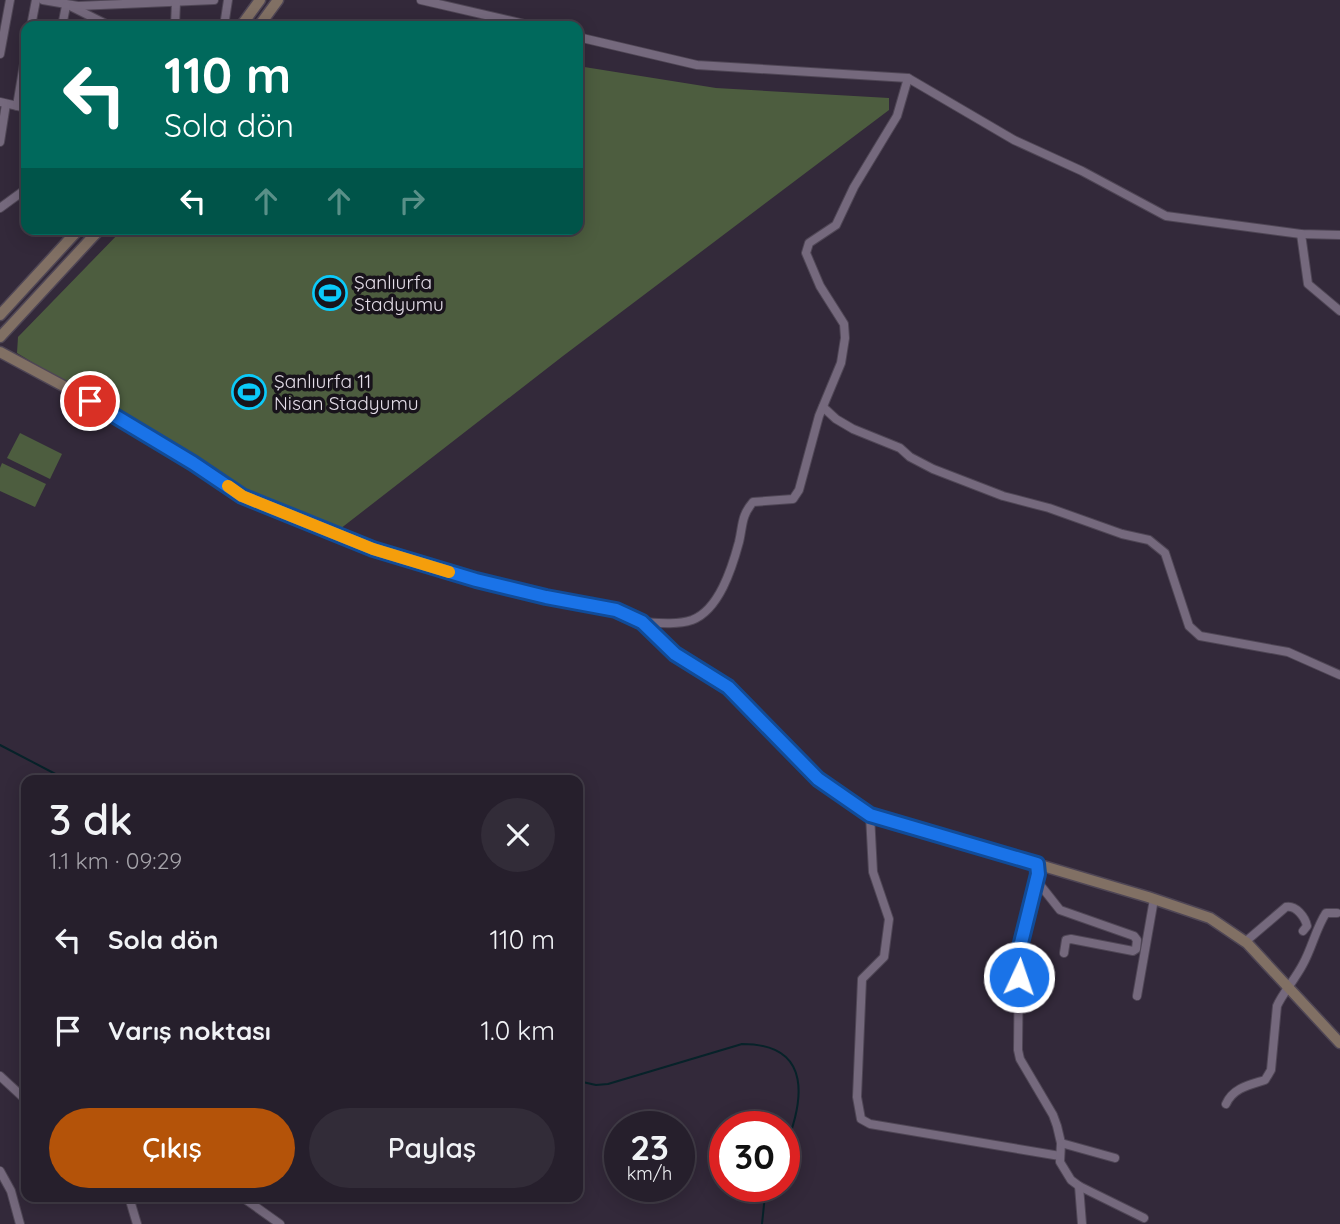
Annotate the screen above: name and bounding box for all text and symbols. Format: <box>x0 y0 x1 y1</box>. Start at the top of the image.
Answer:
text: 110 m <box>164 44 291 105</box>
icon: left <box>49 49 140 140</box>
text: Sola dön <box>164 105 294 145</box>
icon: left <box>174 182 212 220</box>
icon: ahead <box>247 182 285 220</box>
icon: ahead <box>320 182 358 220</box>
icon: right <box>393 182 431 220</box>
place label: Şanlıurfa Stadyumu <box>354 270 444 316</box>
sports icon: Şanlıurfa Stadyumu <box>311 274 349 312</box>
place label: Şanlıurfa 11 Nisan Stadyumu <box>274 369 419 415</box>
pin <box>60 371 120 431</box>
sports icon: Şanlıurfa 11 Nisan Stadyumu <box>230 373 268 411</box>
icon: arrive <box>71 382 109 420</box>
text: 3 dk <box>49 793 133 846</box>
button: close <box>481 798 555 872</box>
text: 1.1 km · 09:29 <box>49 846 182 875</box>
icon: left <box>49 921 87 959</box>
text: Sola dön <box>108 923 218 956</box>
text: 110 m <box>489 923 555 956</box>
position arrow <box>982 940 1056 1014</box>
icon: arrive <box>49 1012 87 1050</box>
text: Varış noktası <box>108 1014 271 1047</box>
text: 1.0 km <box>480 1014 555 1047</box>
button: Çıkış <box>49 1108 295 1188</box>
button: Paylaş <box>309 1108 555 1188</box>
speed limit sign: 30 <box>709 1111 800 1202</box>
text: 23 <box>630 1125 669 1169</box>
text: km/h <box>627 1162 672 1185</box>

